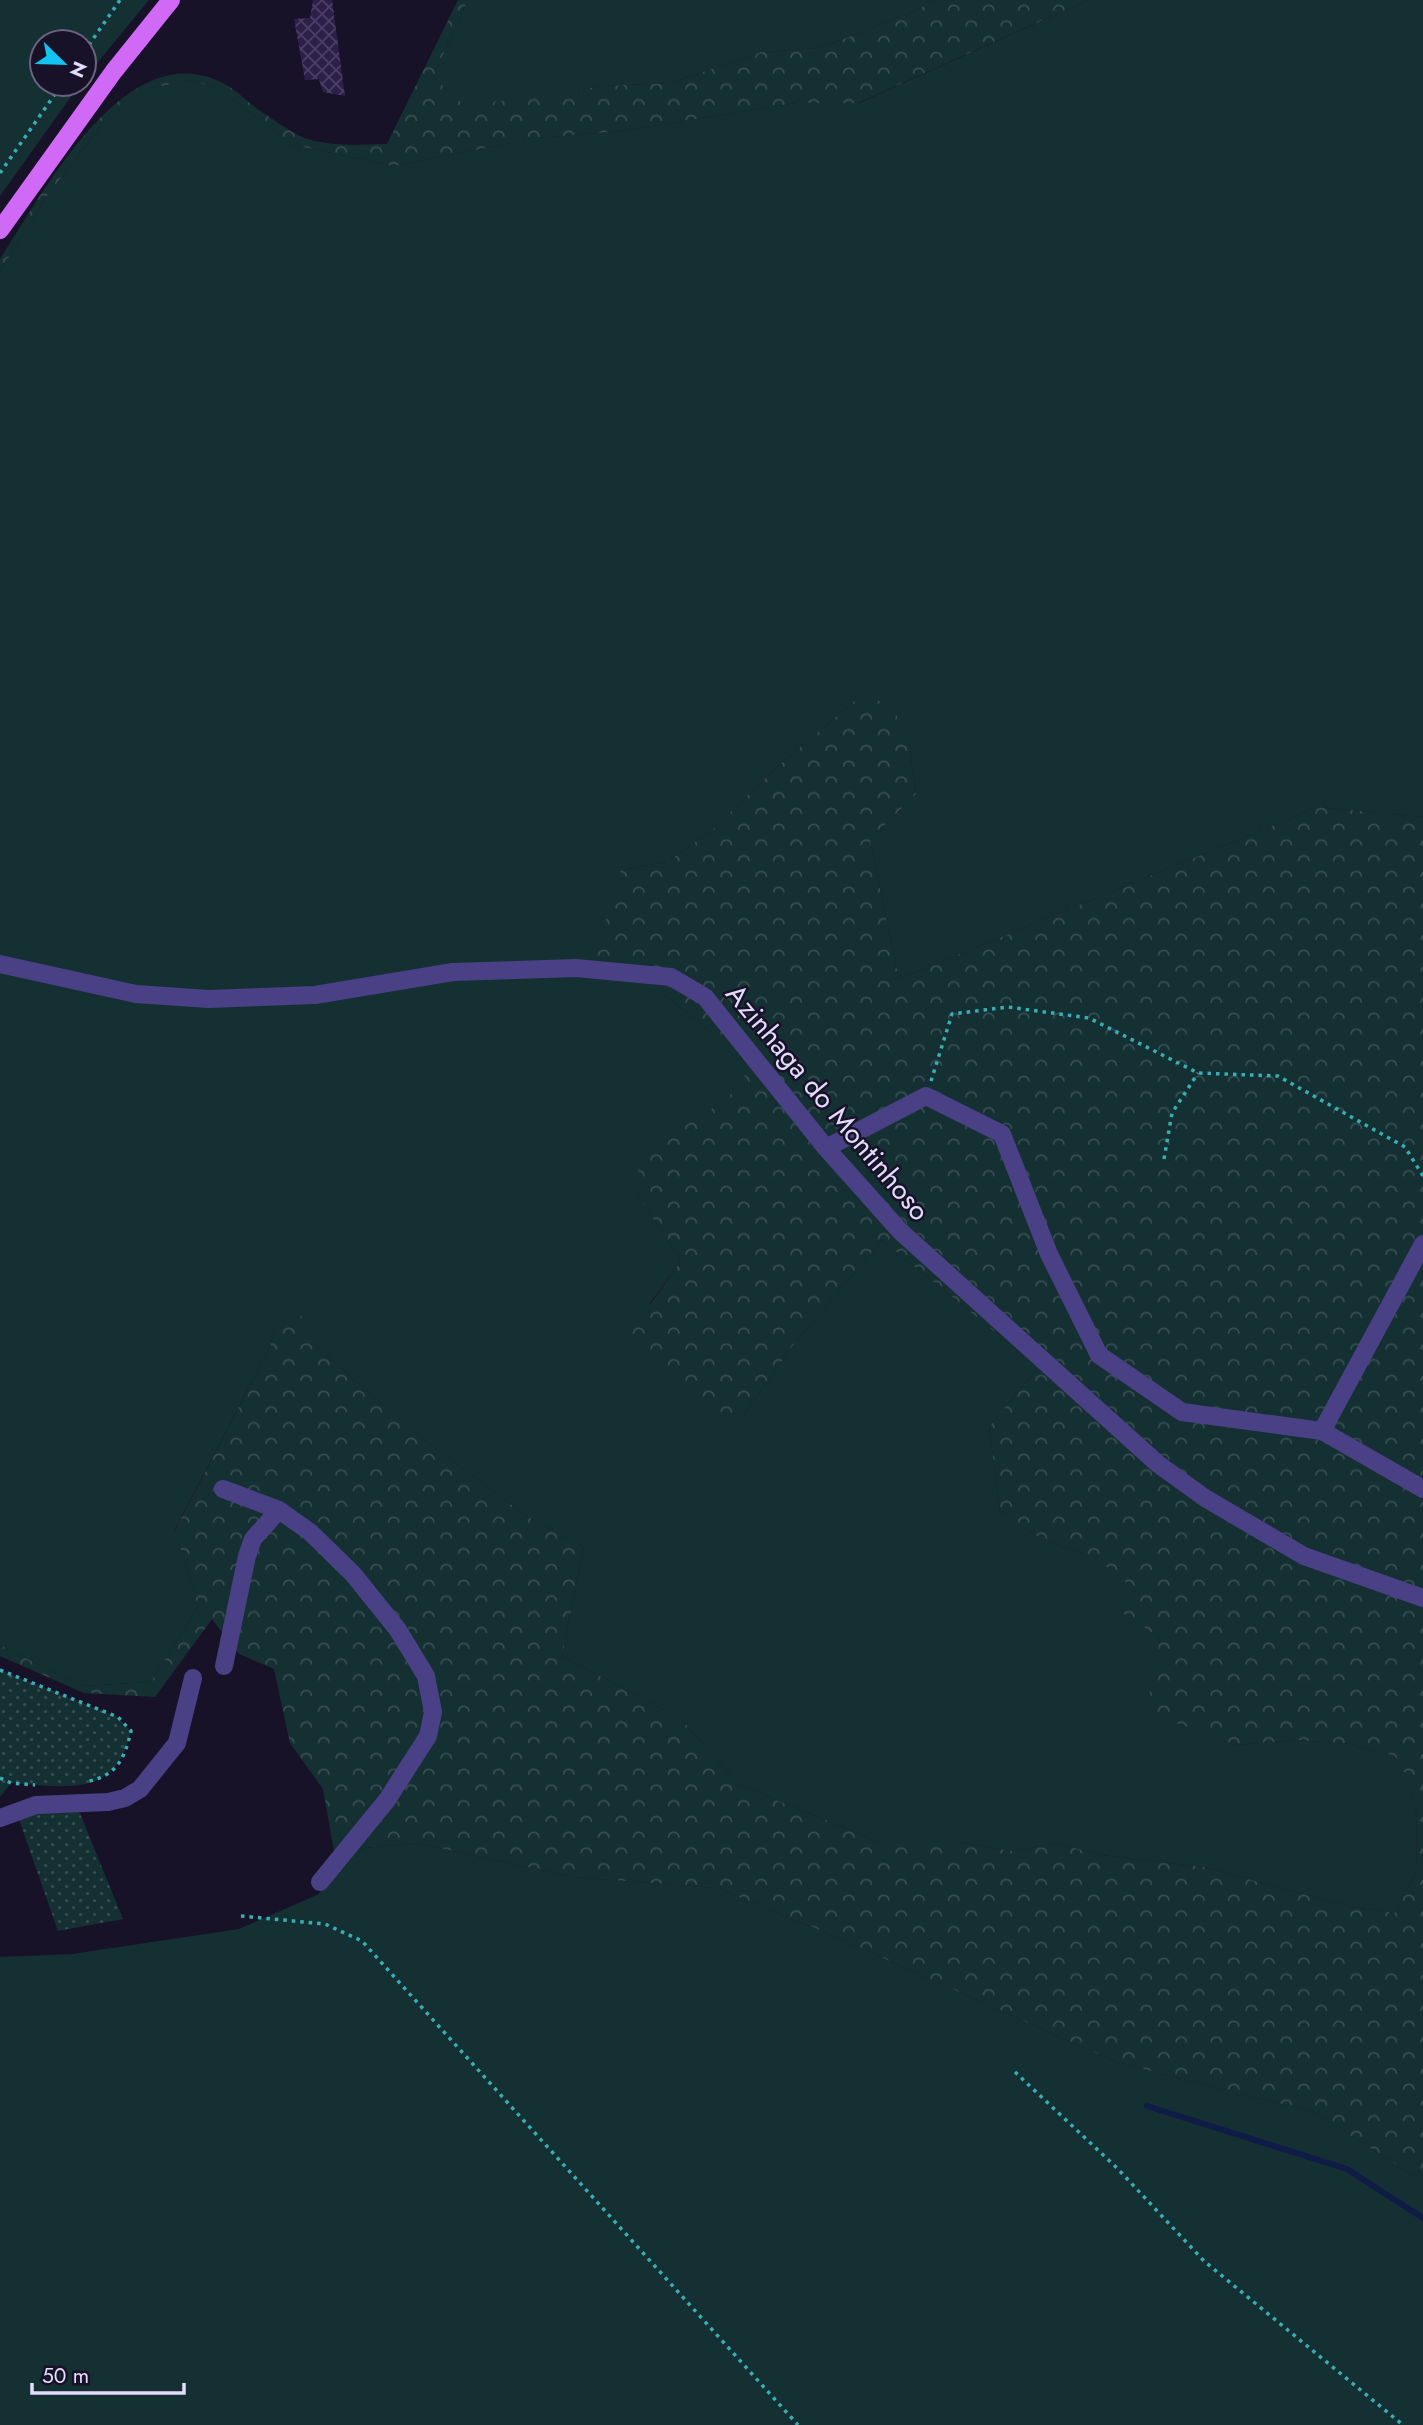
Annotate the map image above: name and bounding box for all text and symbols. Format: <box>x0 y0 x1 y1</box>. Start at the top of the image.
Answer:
north arrow <box>28 28 98 98</box>
text: N <box>63 57 94 82</box>
street label: Azinhaga do Montinhoso <box>716 975 939 1230</box>
scale bar <box>32 2352 184 2396</box>
text: 50 m <box>42 2361 89 2391</box>

